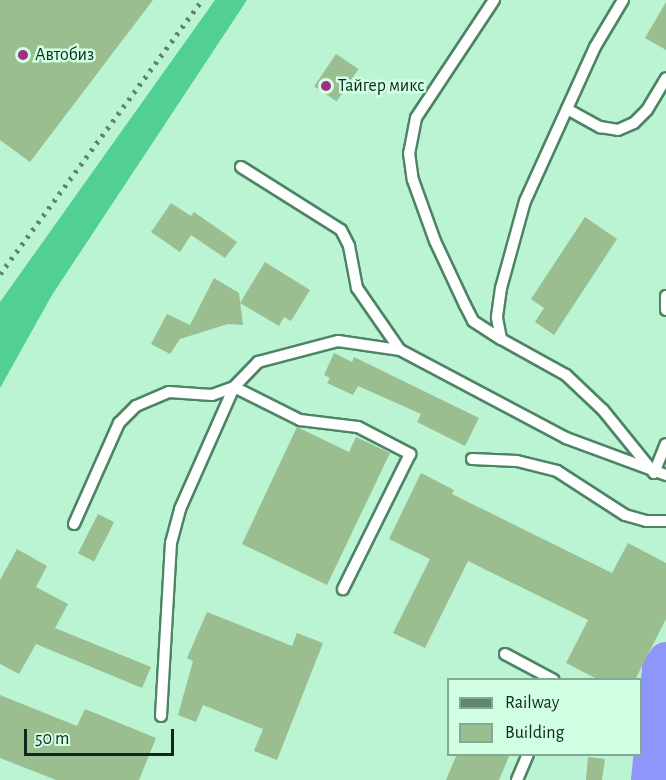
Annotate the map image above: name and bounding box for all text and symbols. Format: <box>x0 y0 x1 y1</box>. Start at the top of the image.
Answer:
place label: Автобиз <box>35 44 94 66</box>
marker: Автобиз <box>16 48 30 62</box>
place label: Тайгер микс <box>338 75 424 97</box>
marker: Тайгер микс <box>319 79 333 93</box>
legend <box>447 678 642 756</box>
text: Railway <box>505 694 559 712</box>
scale bar <box>27 717 177 755</box>
text: Building <box>505 724 564 742</box>
text: 50 m <box>35 730 69 748</box>

